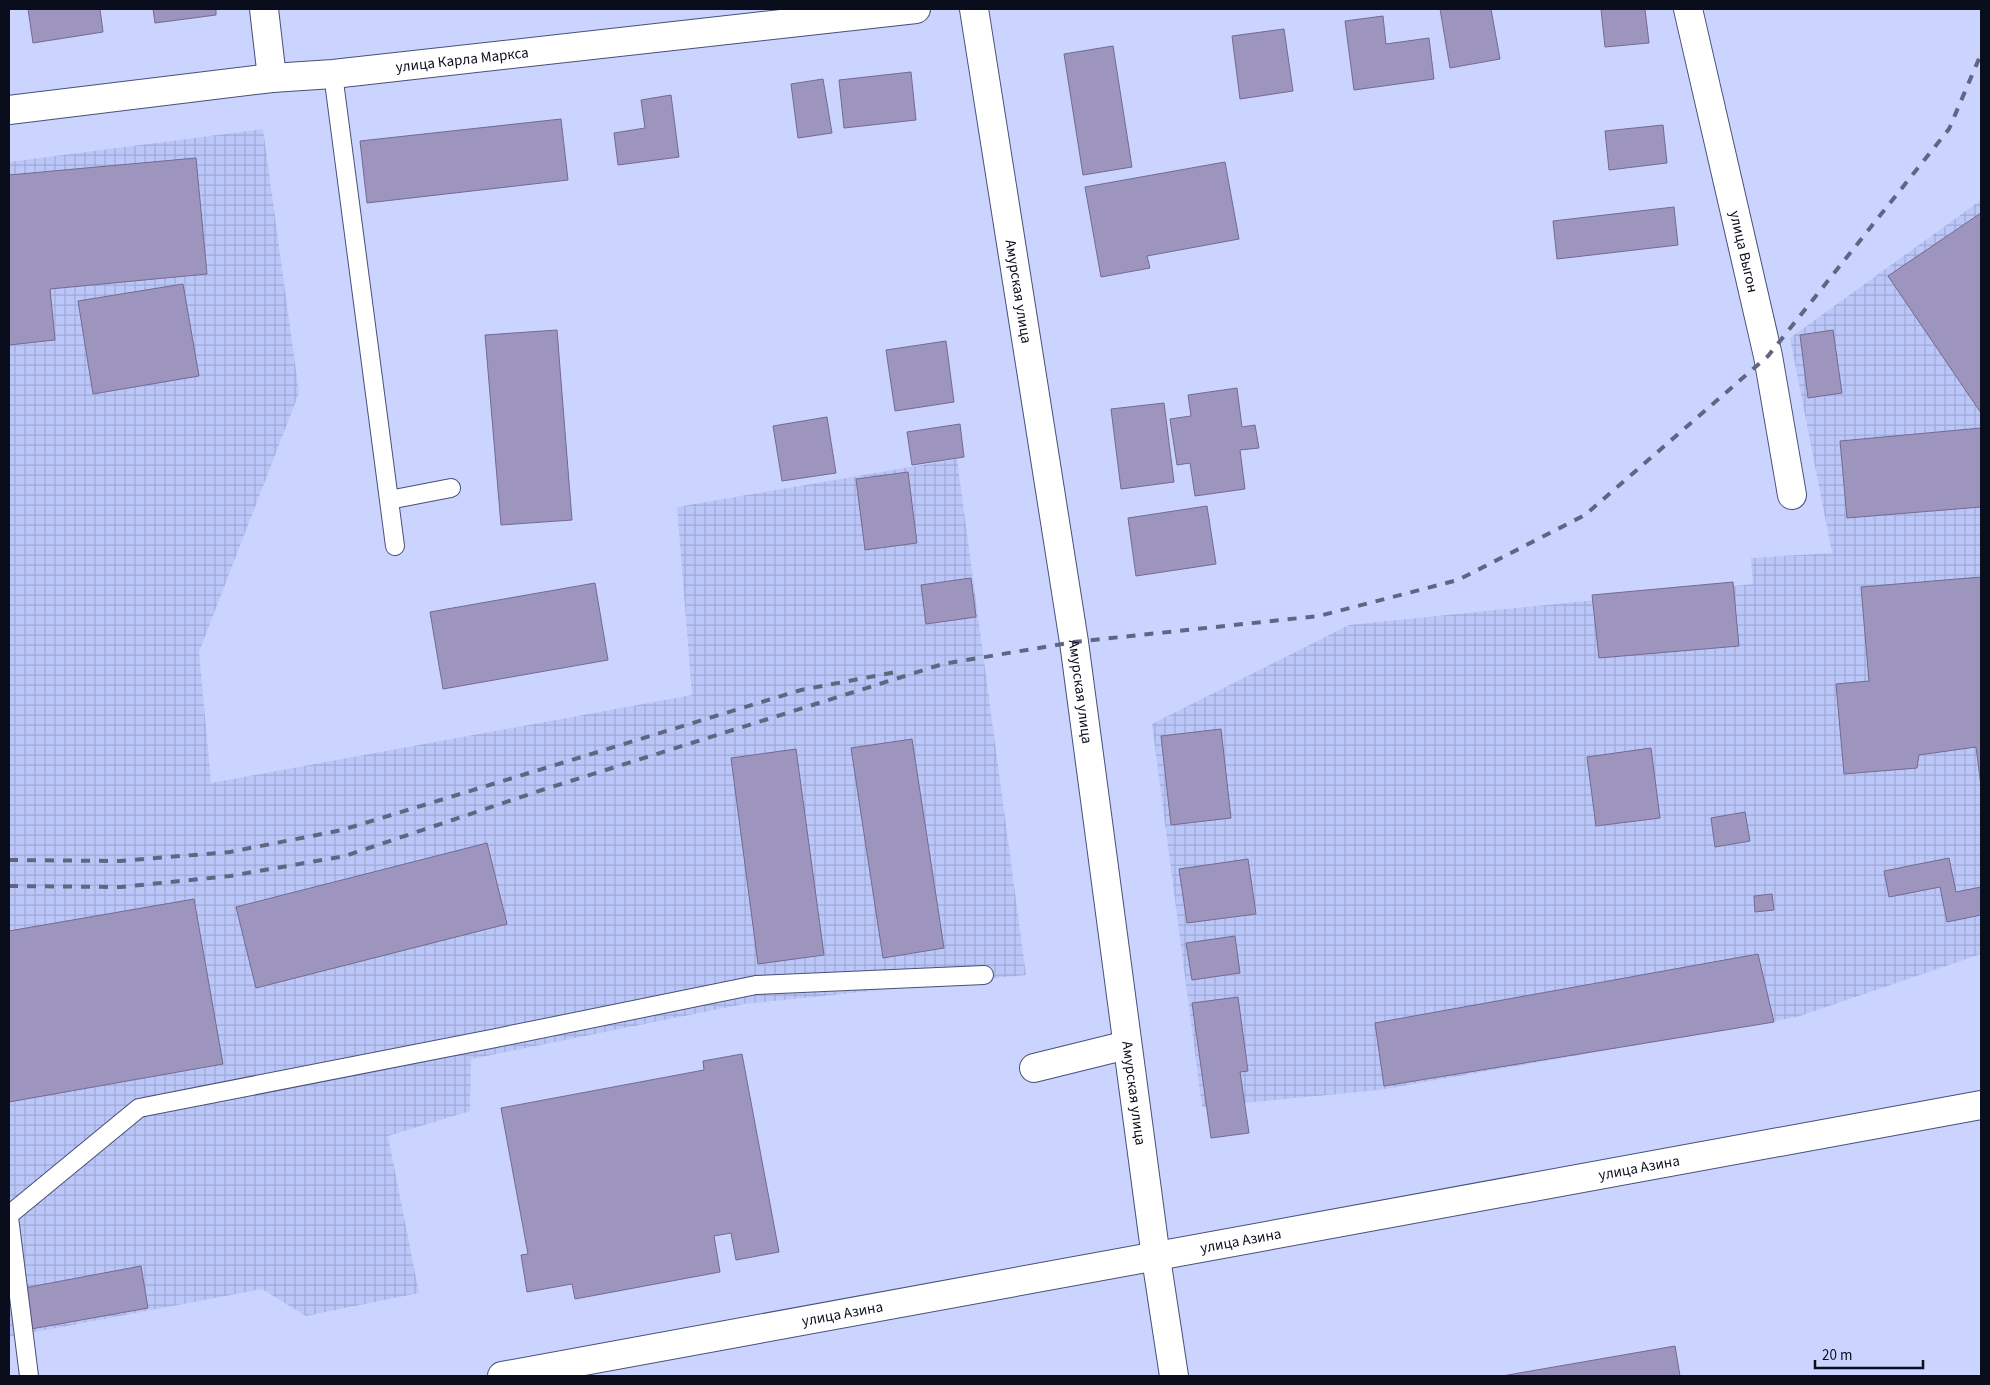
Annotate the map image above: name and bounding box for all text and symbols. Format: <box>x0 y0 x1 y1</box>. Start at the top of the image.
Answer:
street label: улица Карла Маркса <box>395 42 530 78</box>
street label: улица Выгон <box>1724 209 1763 295</box>
street label: Амурская улица <box>1000 238 1037 345</box>
street label: Амурская улица <box>1063 638 1097 745</box>
street label: Амурская улица <box>1116 1040 1151 1147</box>
street label: улица Азина <box>1597 1150 1681 1186</box>
street label: улица Азина <box>1199 1223 1283 1259</box>
street label: улица Азина <box>800 1296 885 1332</box>
scale bar <box>1815 1338 1922 1370</box>
text: 20 m <box>1822 1345 1852 1366</box>

